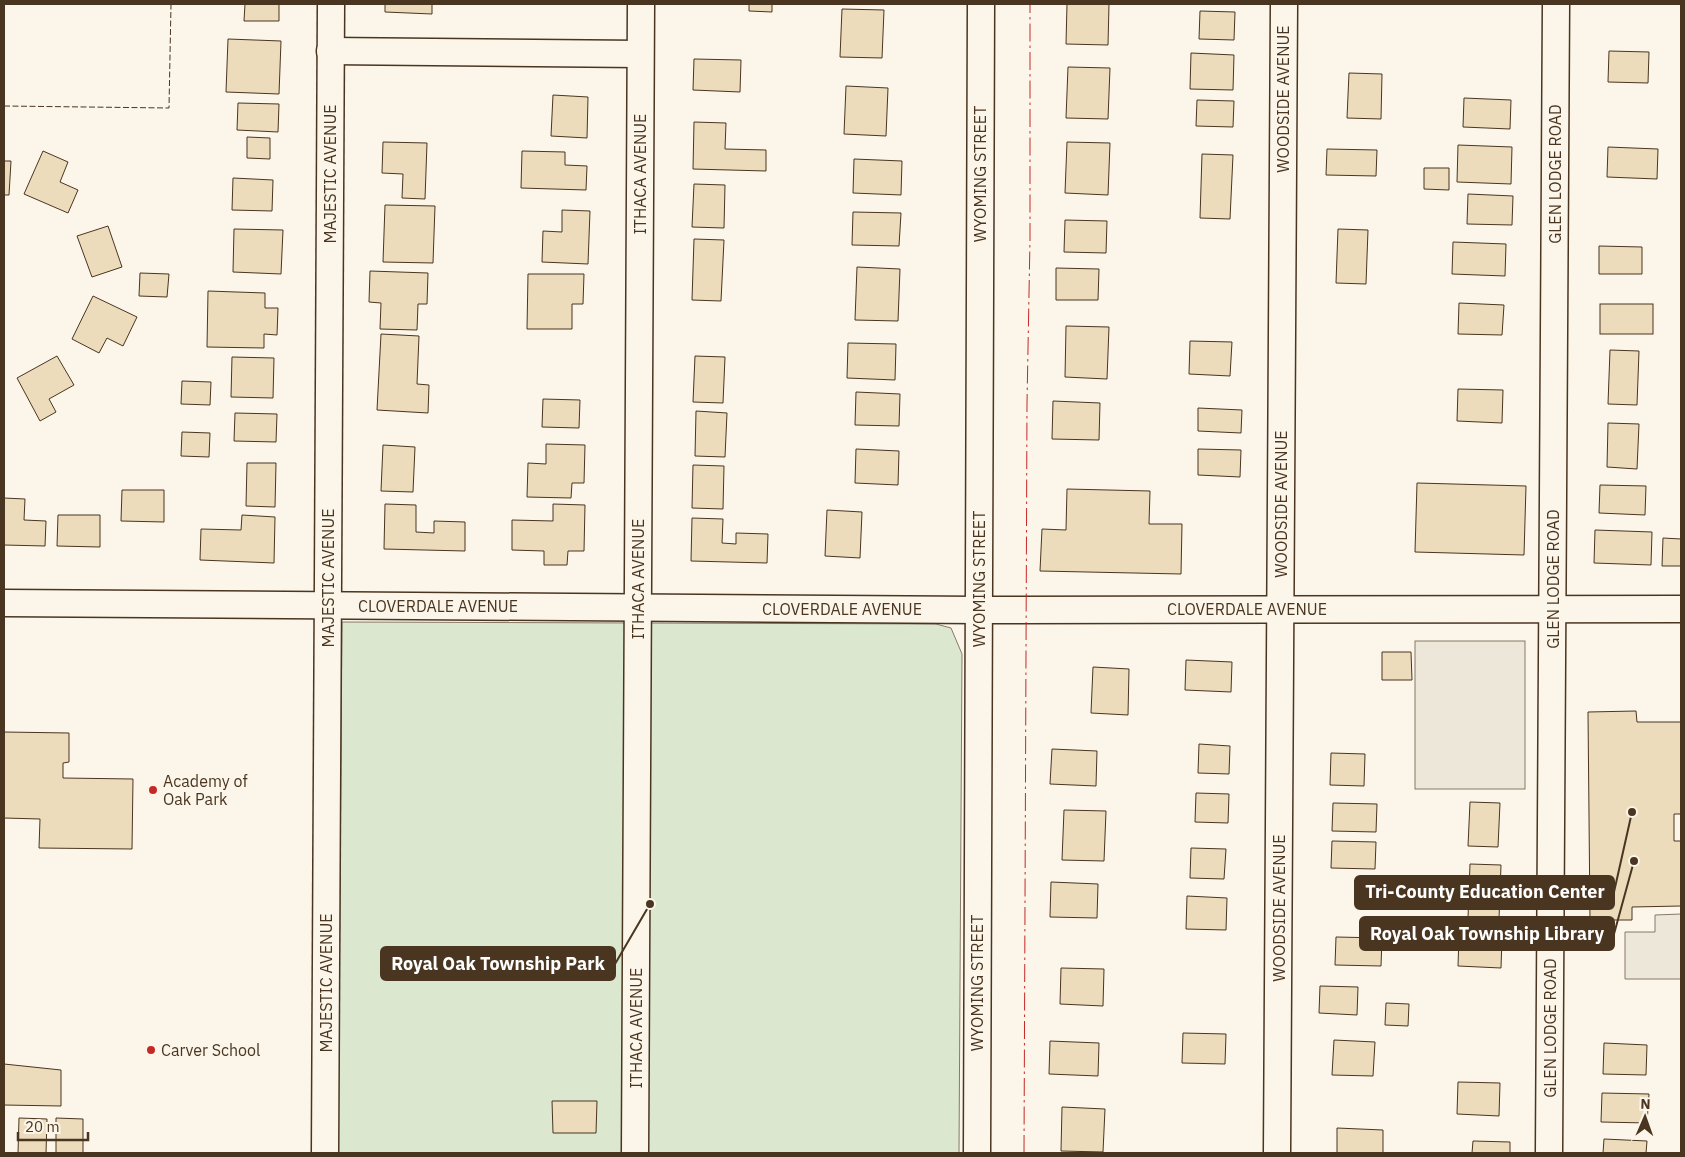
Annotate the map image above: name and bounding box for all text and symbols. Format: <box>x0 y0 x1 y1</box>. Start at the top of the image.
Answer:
street label: WOODSIDE AVENUE <box>1273 25 1293 173</box>
street label: MAJESTIC AVENUE <box>320 104 340 244</box>
street label: GLEN LODGE ROAD <box>1545 104 1565 244</box>
street label: WYOMING STREET <box>970 106 990 242</box>
street label: ITHACA AVENUE <box>630 114 650 234</box>
street label: WOODSIDE AVENUE <box>1271 430 1291 578</box>
street label: MAJESTIC AVENUE <box>318 508 338 648</box>
street label: GLEN LODGE ROAD <box>1543 509 1563 649</box>
street label: WYOMING STREET <box>969 511 989 647</box>
street label: ITHACA AVENUE <box>628 519 648 639</box>
street label: CLOVERDALE AVENUE <box>358 596 518 616</box>
street label: CLOVERDALE AVENUE <box>762 599 922 619</box>
street label: CLOVERDALE AVENUE <box>1167 599 1327 619</box>
place label: Academy of Oak Park <box>163 771 248 809</box>
marker: Academy of Oak Park <box>147 784 159 796</box>
street label: WOODSIDE AVENUE <box>1269 834 1289 982</box>
callout: Tri-County Education Center <box>1355 876 1614 909</box>
text: Tri-County Education Center <box>1365 880 1605 903</box>
street label: MAJESTIC AVENUE <box>316 913 336 1053</box>
street label: WYOMING STREET <box>967 915 987 1051</box>
callout: Royal Oak Township Library <box>1360 917 1614 950</box>
text: Royal Oak Township Library <box>1370 922 1604 945</box>
callout: Royal Oak Township Park <box>381 947 615 980</box>
text: Royal Oak Township Park <box>391 952 605 975</box>
street label: GLEN LODGE ROAD <box>1540 958 1560 1098</box>
street label: ITHACA AVENUE <box>626 968 646 1088</box>
place label: Carver School <box>161 1040 260 1060</box>
marker: Carver School <box>145 1044 157 1056</box>
north arrow <box>1620 1092 1670 1142</box>
text: N <box>1640 1095 1651 1113</box>
scale bar <box>18 1110 88 1142</box>
text: 20 m <box>25 1117 60 1136</box>

